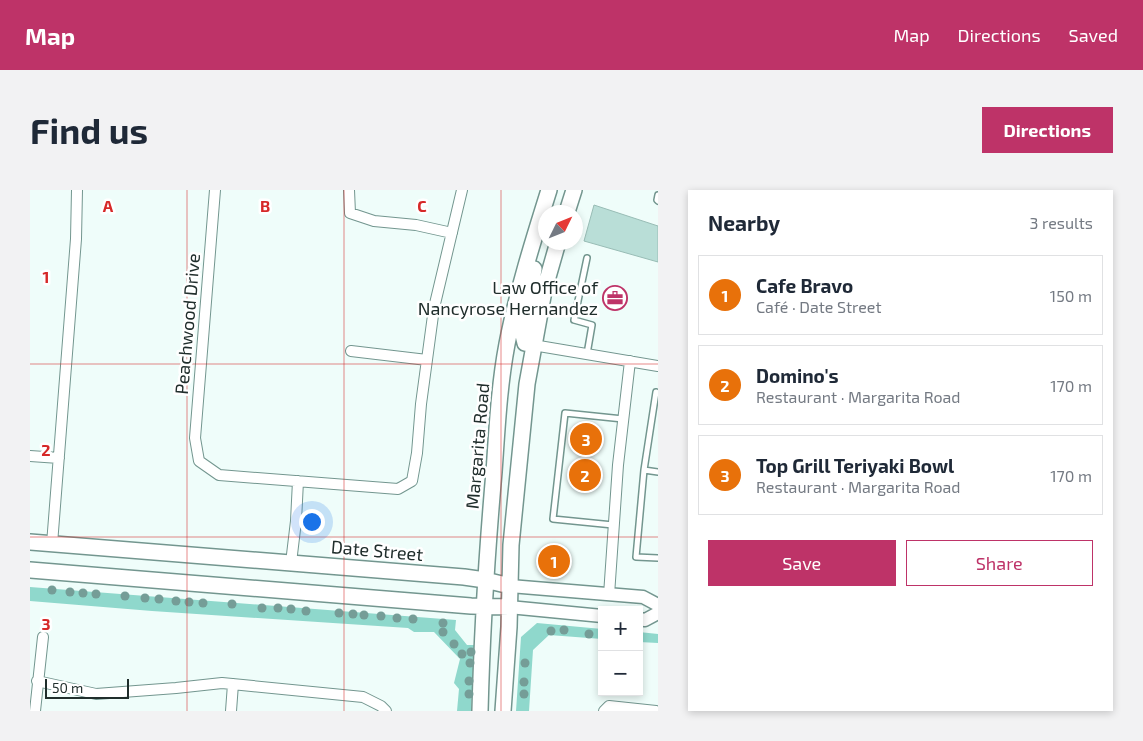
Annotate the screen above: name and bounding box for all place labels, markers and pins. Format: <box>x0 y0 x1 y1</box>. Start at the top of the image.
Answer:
place label: Law Office of Nancyrose Hernandez <box>418 276 599 319</box>
office icon: Law Office of Nancyrose Hernandez <box>602 285 628 311</box>
pin: 3 <box>570 420 602 458</box>
pin: 2 <box>569 456 601 494</box>
pin: 1 <box>538 542 570 580</box>

